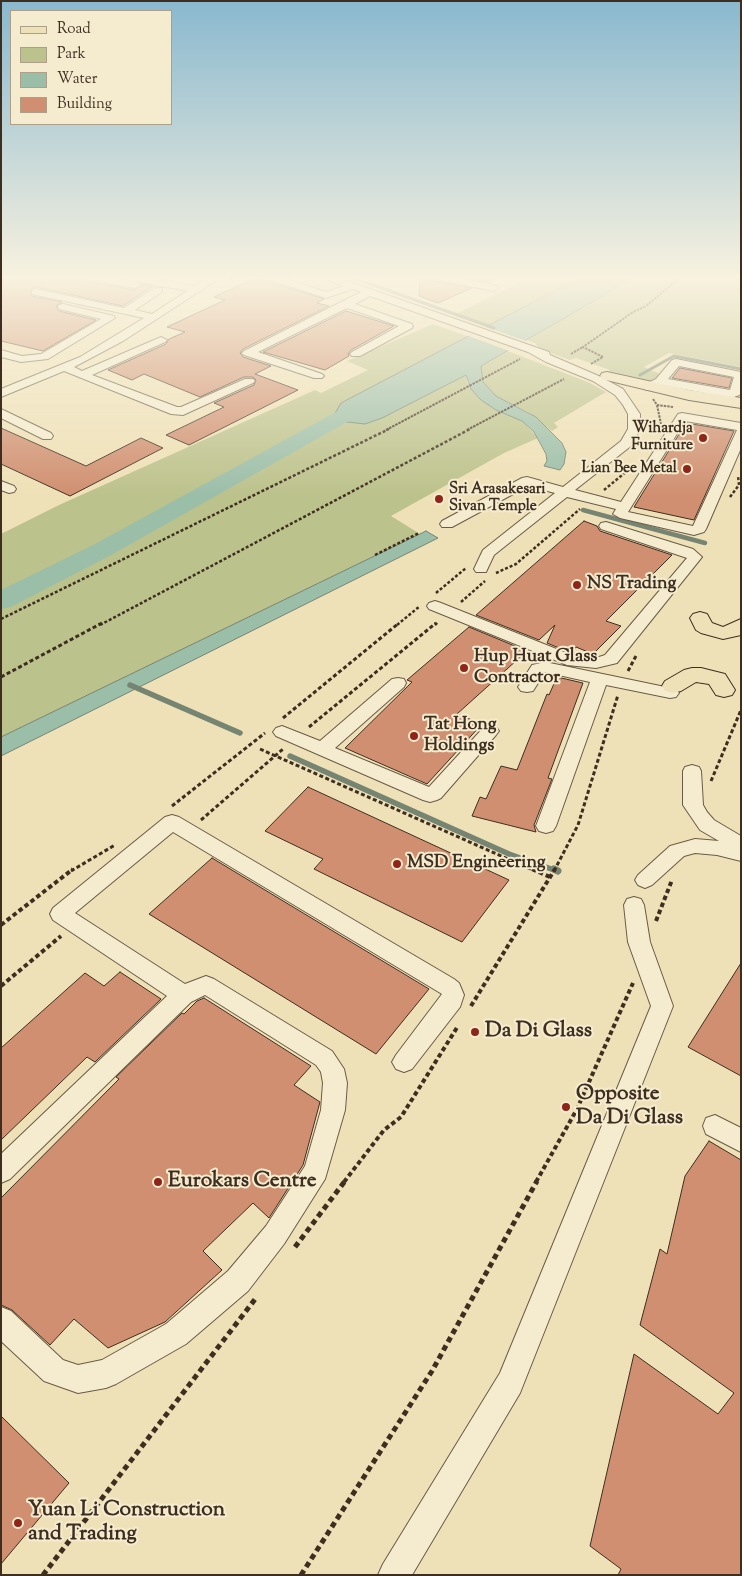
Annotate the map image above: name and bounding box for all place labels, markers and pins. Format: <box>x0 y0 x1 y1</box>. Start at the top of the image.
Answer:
place label: Wihardja Furniture <box>631 420 693 455</box>
marker: Wihardja Furniture <box>697 432 709 444</box>
place label: Lian Bee Metal <box>581 460 677 478</box>
marker: Lian Bee Metal <box>681 463 693 475</box>
place label: Sri Arasakesari Sivan Temple <box>449 481 546 516</box>
marker: Sri Arasakesari Sivan Temple <box>433 493 445 505</box>
place label: NS Trading <box>587 574 676 596</box>
marker: NS Trading <box>571 579 583 591</box>
place label: Hup Huat Glass Contractor <box>474 647 597 690</box>
marker: Hup Huat Glass Contractor <box>458 662 470 674</box>
place label: Tat Hong Holdings <box>424 715 497 758</box>
marker: Tat Hong Holdings <box>408 730 420 742</box>
place label: MSD Engineering <box>407 853 546 875</box>
marker: MSD Engineering <box>391 858 403 870</box>
place label: Da Di Glass <box>485 1019 592 1045</box>
marker: Da Di Glass <box>469 1026 481 1038</box>
place label: Opposite Da Di Glass <box>576 1082 683 1132</box>
marker: Opposite Da Di Glass <box>560 1101 572 1113</box>
place label: Eurokars Centre <box>168 1169 317 1195</box>
marker: Eurokars Centre <box>152 1176 164 1188</box>
place label: Yuan Li Construction and Trading <box>28 1498 225 1548</box>
marker: Yuan Li Construction and Trading <box>12 1517 24 1529</box>

